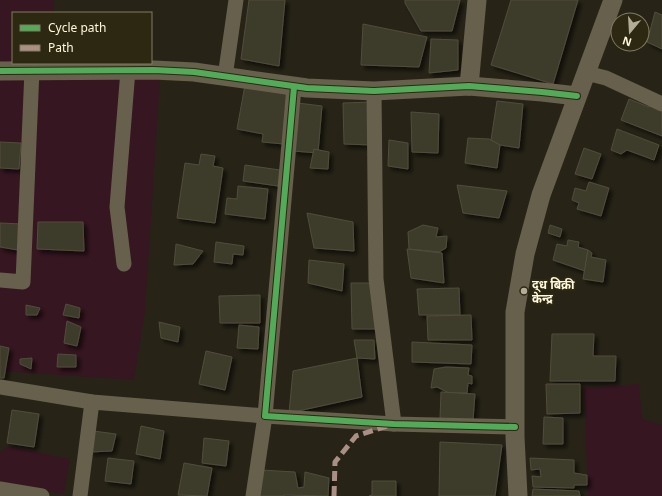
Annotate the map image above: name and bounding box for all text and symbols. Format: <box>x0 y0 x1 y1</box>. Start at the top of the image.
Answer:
legend <box>12 12 152 64</box>
north arrow <box>610 12 650 52</box>
text: Cycle path <box>48 19 106 36</box>
text: N <box>620 33 633 51</box>
text: Path <box>48 39 74 56</box>
place label: दूध बिक्री केन्द्र <box>532 276 575 307</box>
marker: दूध बिक्री केन्द्र <box>519 286 529 296</box>

